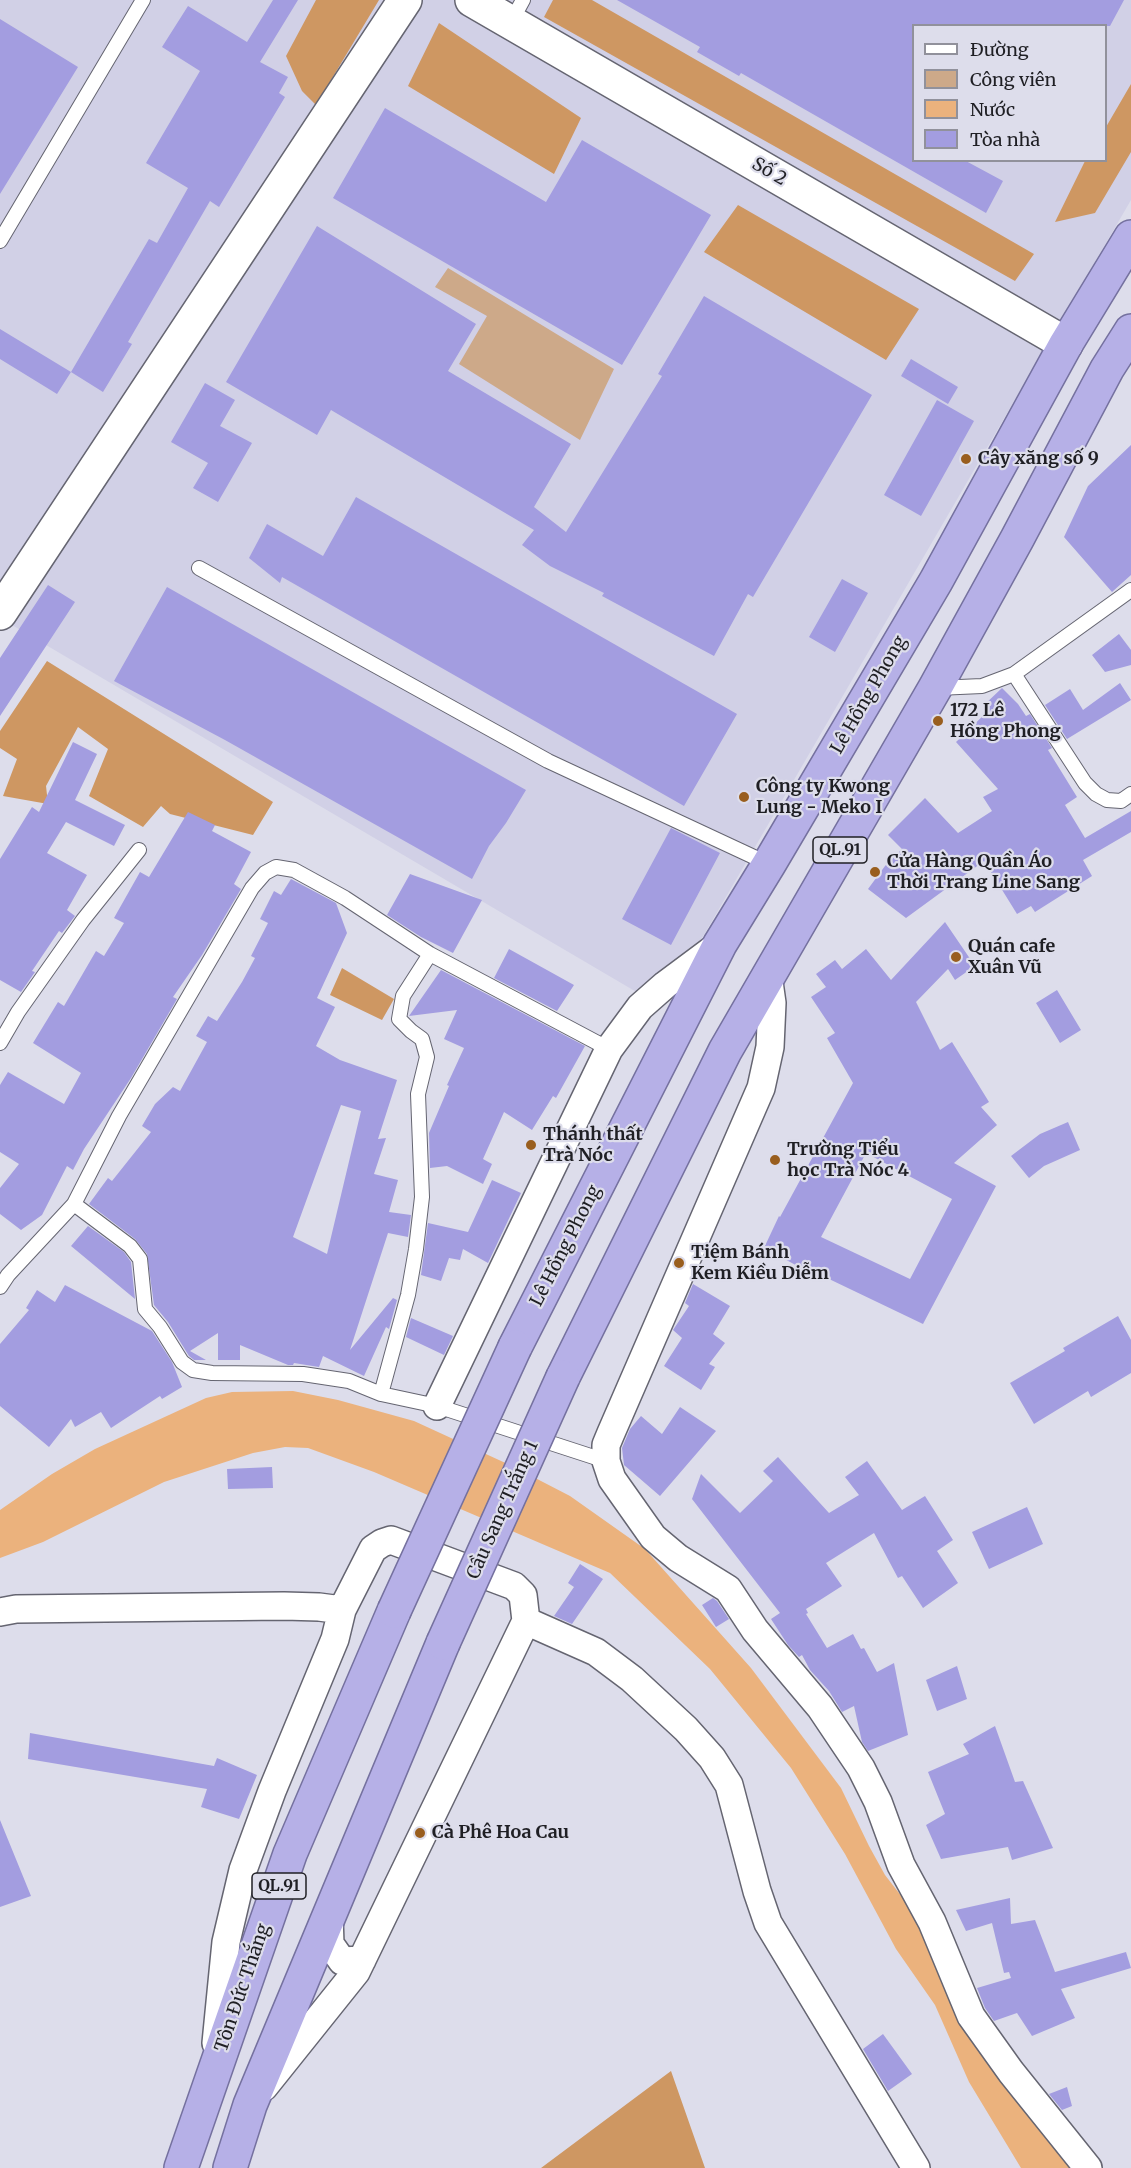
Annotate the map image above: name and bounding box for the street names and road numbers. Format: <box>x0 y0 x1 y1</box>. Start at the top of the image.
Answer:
street label: Số 2 <box>748 154 790 190</box>
street label: Lê Hồng Phong <box>826 632 912 758</box>
road number: QL.91 <box>813 837 867 863</box>
street label: Lê Hồng Phong <box>526 1182 606 1310</box>
street label: Cầu Sang Trắng 1 <box>463 1437 543 1583</box>
road number: QL.91 <box>252 1873 306 1899</box>
street label: Tôn Đức Thắng <box>211 1921 275 2055</box>

